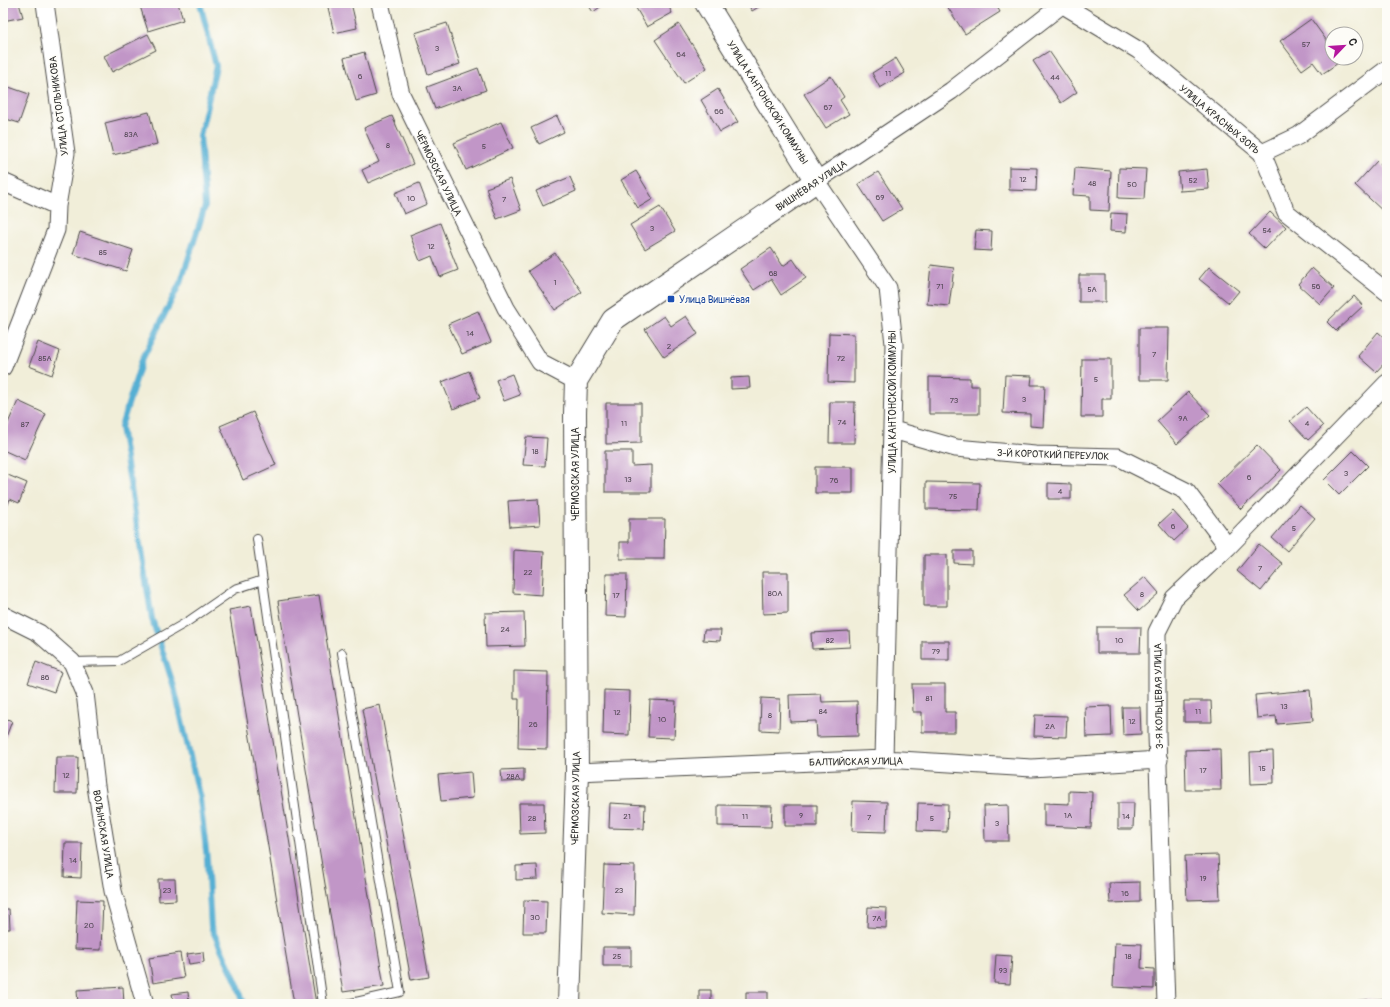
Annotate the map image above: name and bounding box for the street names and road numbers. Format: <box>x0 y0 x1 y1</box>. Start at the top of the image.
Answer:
street label: УЛИЦА КАНТОНСКОЙ КОММУНЫ <box>724 38 811 166</box>
street label: УЛИЦА СТОЛЬНИКОВА <box>47 55 71 156</box>
street label: УЛИЦА КРАСНЫХ ЗОРЬ <box>1177 83 1262 157</box>
street label: ЧЁРМОЗСКАЯ УЛИЦА <box>412 129 464 219</box>
street label: ВИШНЁВАЯ УЛИЦА <box>774 157 850 214</box>
street label: УЛИЦА КАНТОНСКОЙ КОММУНЫ <box>886 330 899 474</box>
street label: ЧЁРМОЗСКАЯ УЛИЦА <box>570 427 582 521</box>
street label: 3-Й КОРОТКИЙ ПЕРЕУЛОК <box>997 446 1110 463</box>
street label: 3-Я КОЛЬЦЕВАЯ УЛИЦА <box>1152 642 1166 749</box>
street label: ЧЁРМОЗСКАЯ УЛИЦА <box>569 751 583 845</box>
street label: БАЛТИЙСКАЯ УЛИЦА <box>809 754 904 769</box>
street label: ВОЛЫНСКАЯ УЛИЦА <box>90 789 116 880</box>

